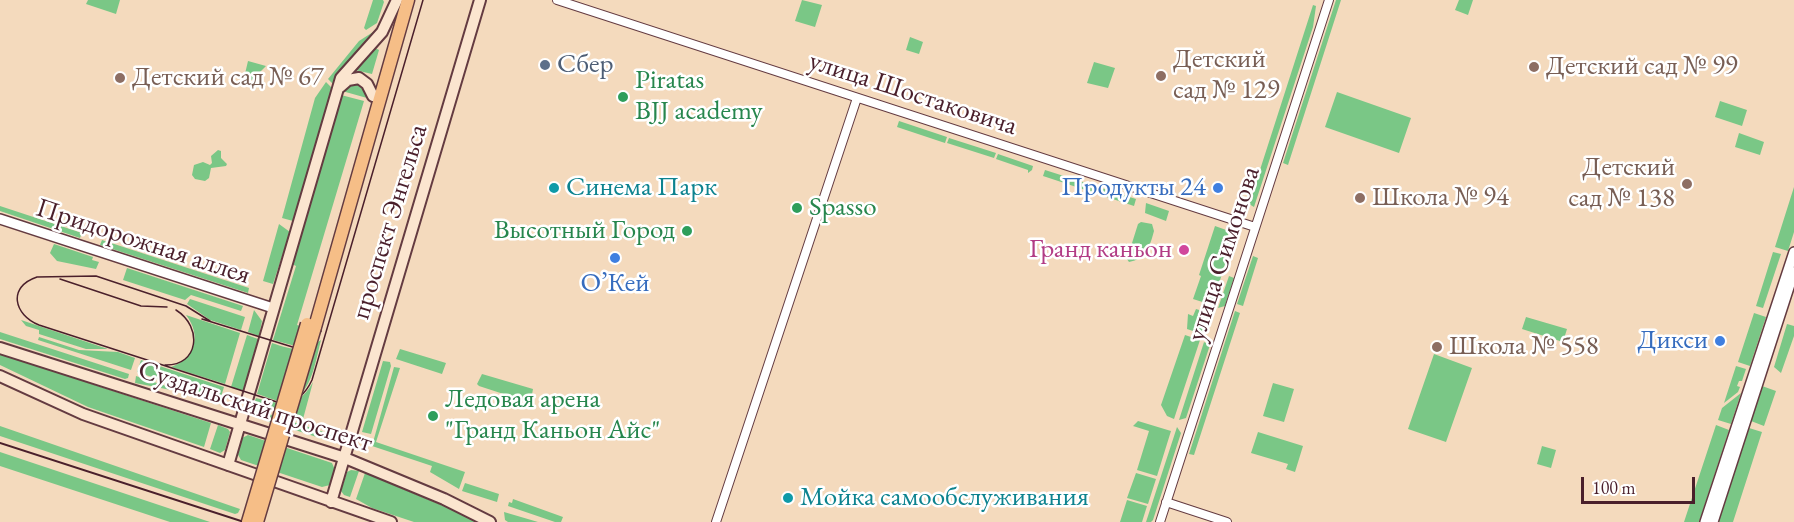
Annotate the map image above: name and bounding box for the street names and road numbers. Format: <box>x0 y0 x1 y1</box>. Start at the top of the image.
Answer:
street label: улица Шостаковича <box>805 45 1021 143</box>
street label: проспект Энгельса <box>345 121 435 323</box>
street label: улица Симонова <box>1181 163 1267 345</box>
street label: Придорожная аллея <box>32 192 254 292</box>
street label: Суздальский проспект <box>134 354 376 460</box>

